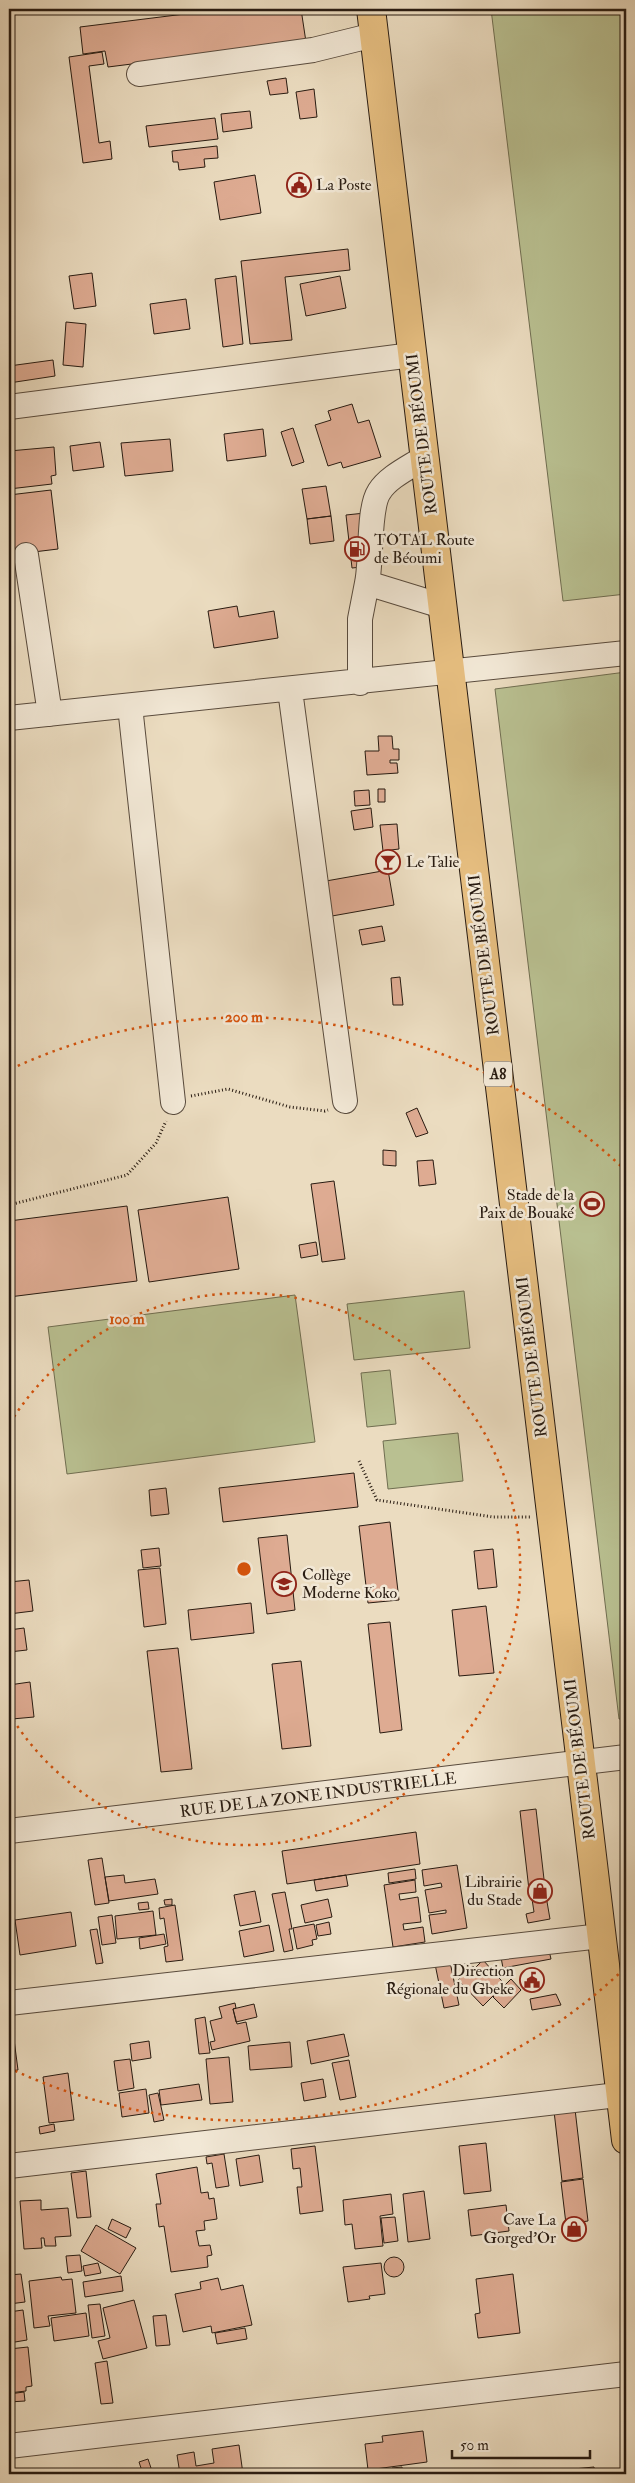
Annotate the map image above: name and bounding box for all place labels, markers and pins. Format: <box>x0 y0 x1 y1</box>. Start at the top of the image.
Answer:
public building icon: La Poste <box>286 172 312 198</box>
place label: La Poste <box>316 175 372 195</box>
place label: TOTAL Route de Béoumi <box>374 530 475 568</box>
fuel station icon: TOTAL Route de Béoumi <box>344 536 370 562</box>
bar icon: Le Talie <box>375 849 401 875</box>
place label: Le Talie <box>406 852 460 872</box>
place label: Stade de la Paix de Bouaké <box>479 1185 574 1223</box>
sports icon: Stade de la Paix de Bouaké <box>579 1191 605 1217</box>
centre of rings <box>235 1560 253 1578</box>
place label: Collège Moderne Koko <box>302 1565 398 1603</box>
school or university icon: Collège Moderne Koko <box>271 1571 297 1597</box>
place label: Librairie du Stade <box>465 1872 522 1910</box>
shop icon: Librairie du Stade <box>527 1878 553 1904</box>
place label: Direction Régionale du Gbeke <box>386 1961 514 1999</box>
public building icon: Direction Régionale du Gbeke <box>519 1967 545 1993</box>
place label: Cave La Gorged'Or <box>483 2210 556 2248</box>
shop icon: Cave La Gorged'Or <box>561 2216 587 2242</box>

